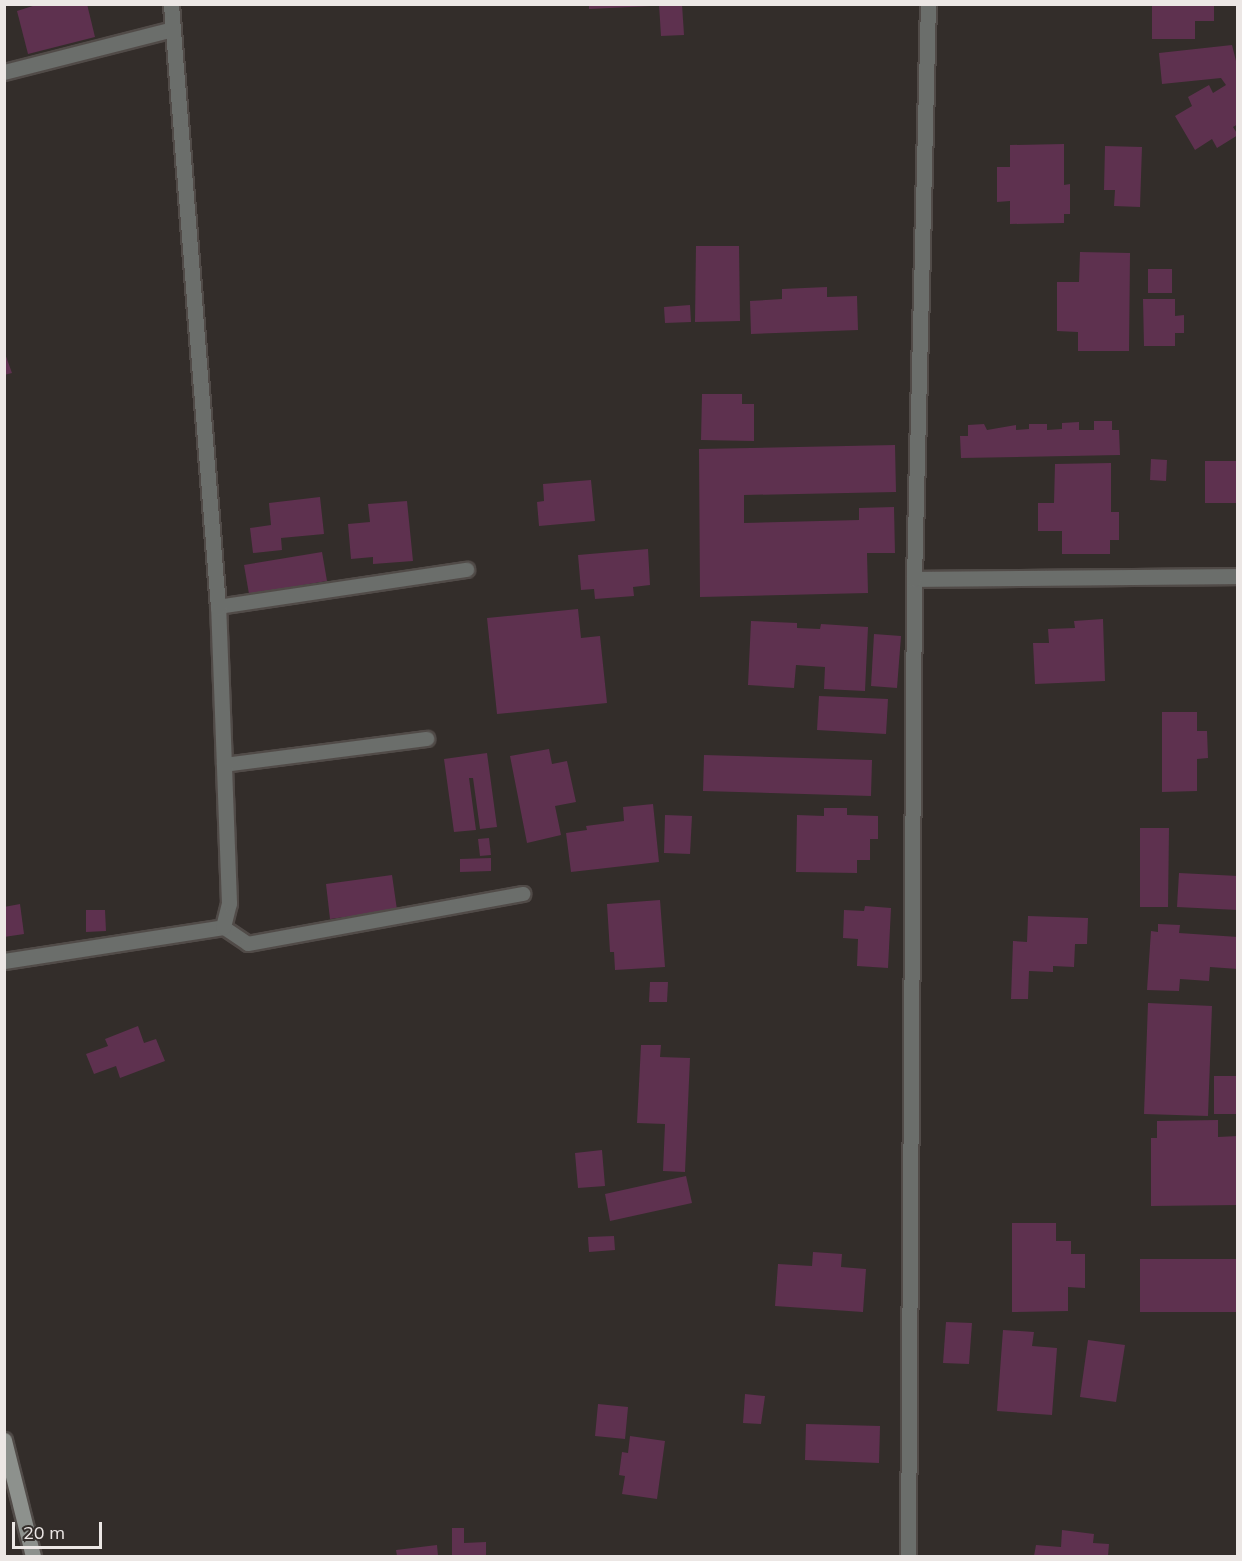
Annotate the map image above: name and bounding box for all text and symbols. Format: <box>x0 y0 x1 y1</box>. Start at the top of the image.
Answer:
scale bar <box>15 1510 105 1548</box>
text: 20 m <box>23 1521 65 1544</box>

